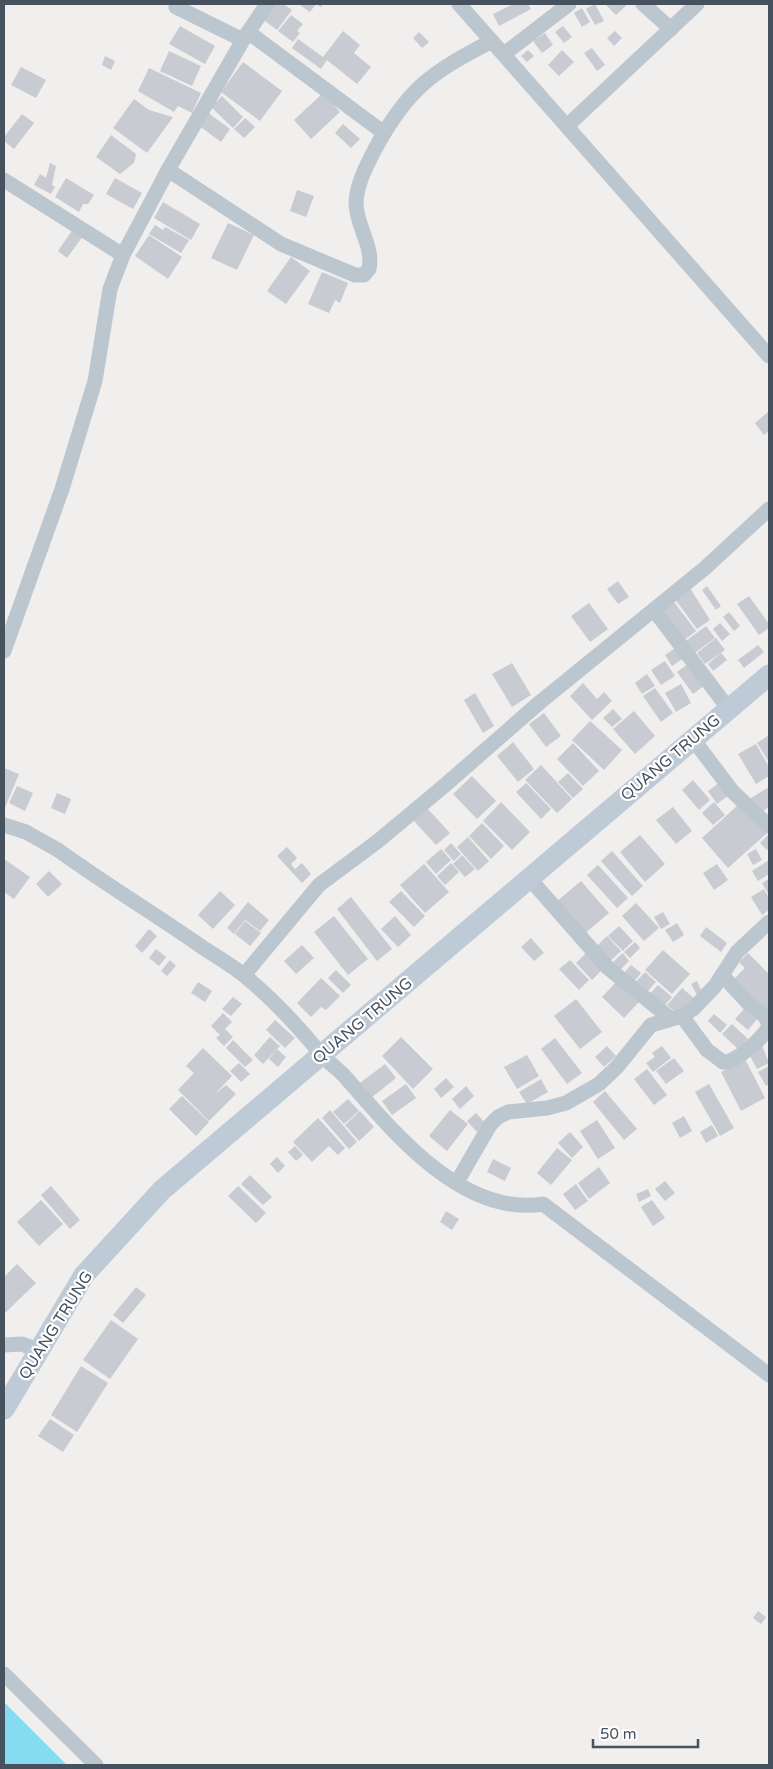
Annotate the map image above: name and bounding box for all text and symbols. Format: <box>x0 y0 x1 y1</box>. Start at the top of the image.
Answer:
street label: QUANG TRUNG <box>617 710 725 805</box>
street label: QUANG TRUNG <box>309 973 417 1068</box>
street label: QUANG TRUNG <box>14 1268 97 1383</box>
scale bar <box>593 1716 698 1748</box>
text: 50 m <box>600 1725 637 1743</box>

